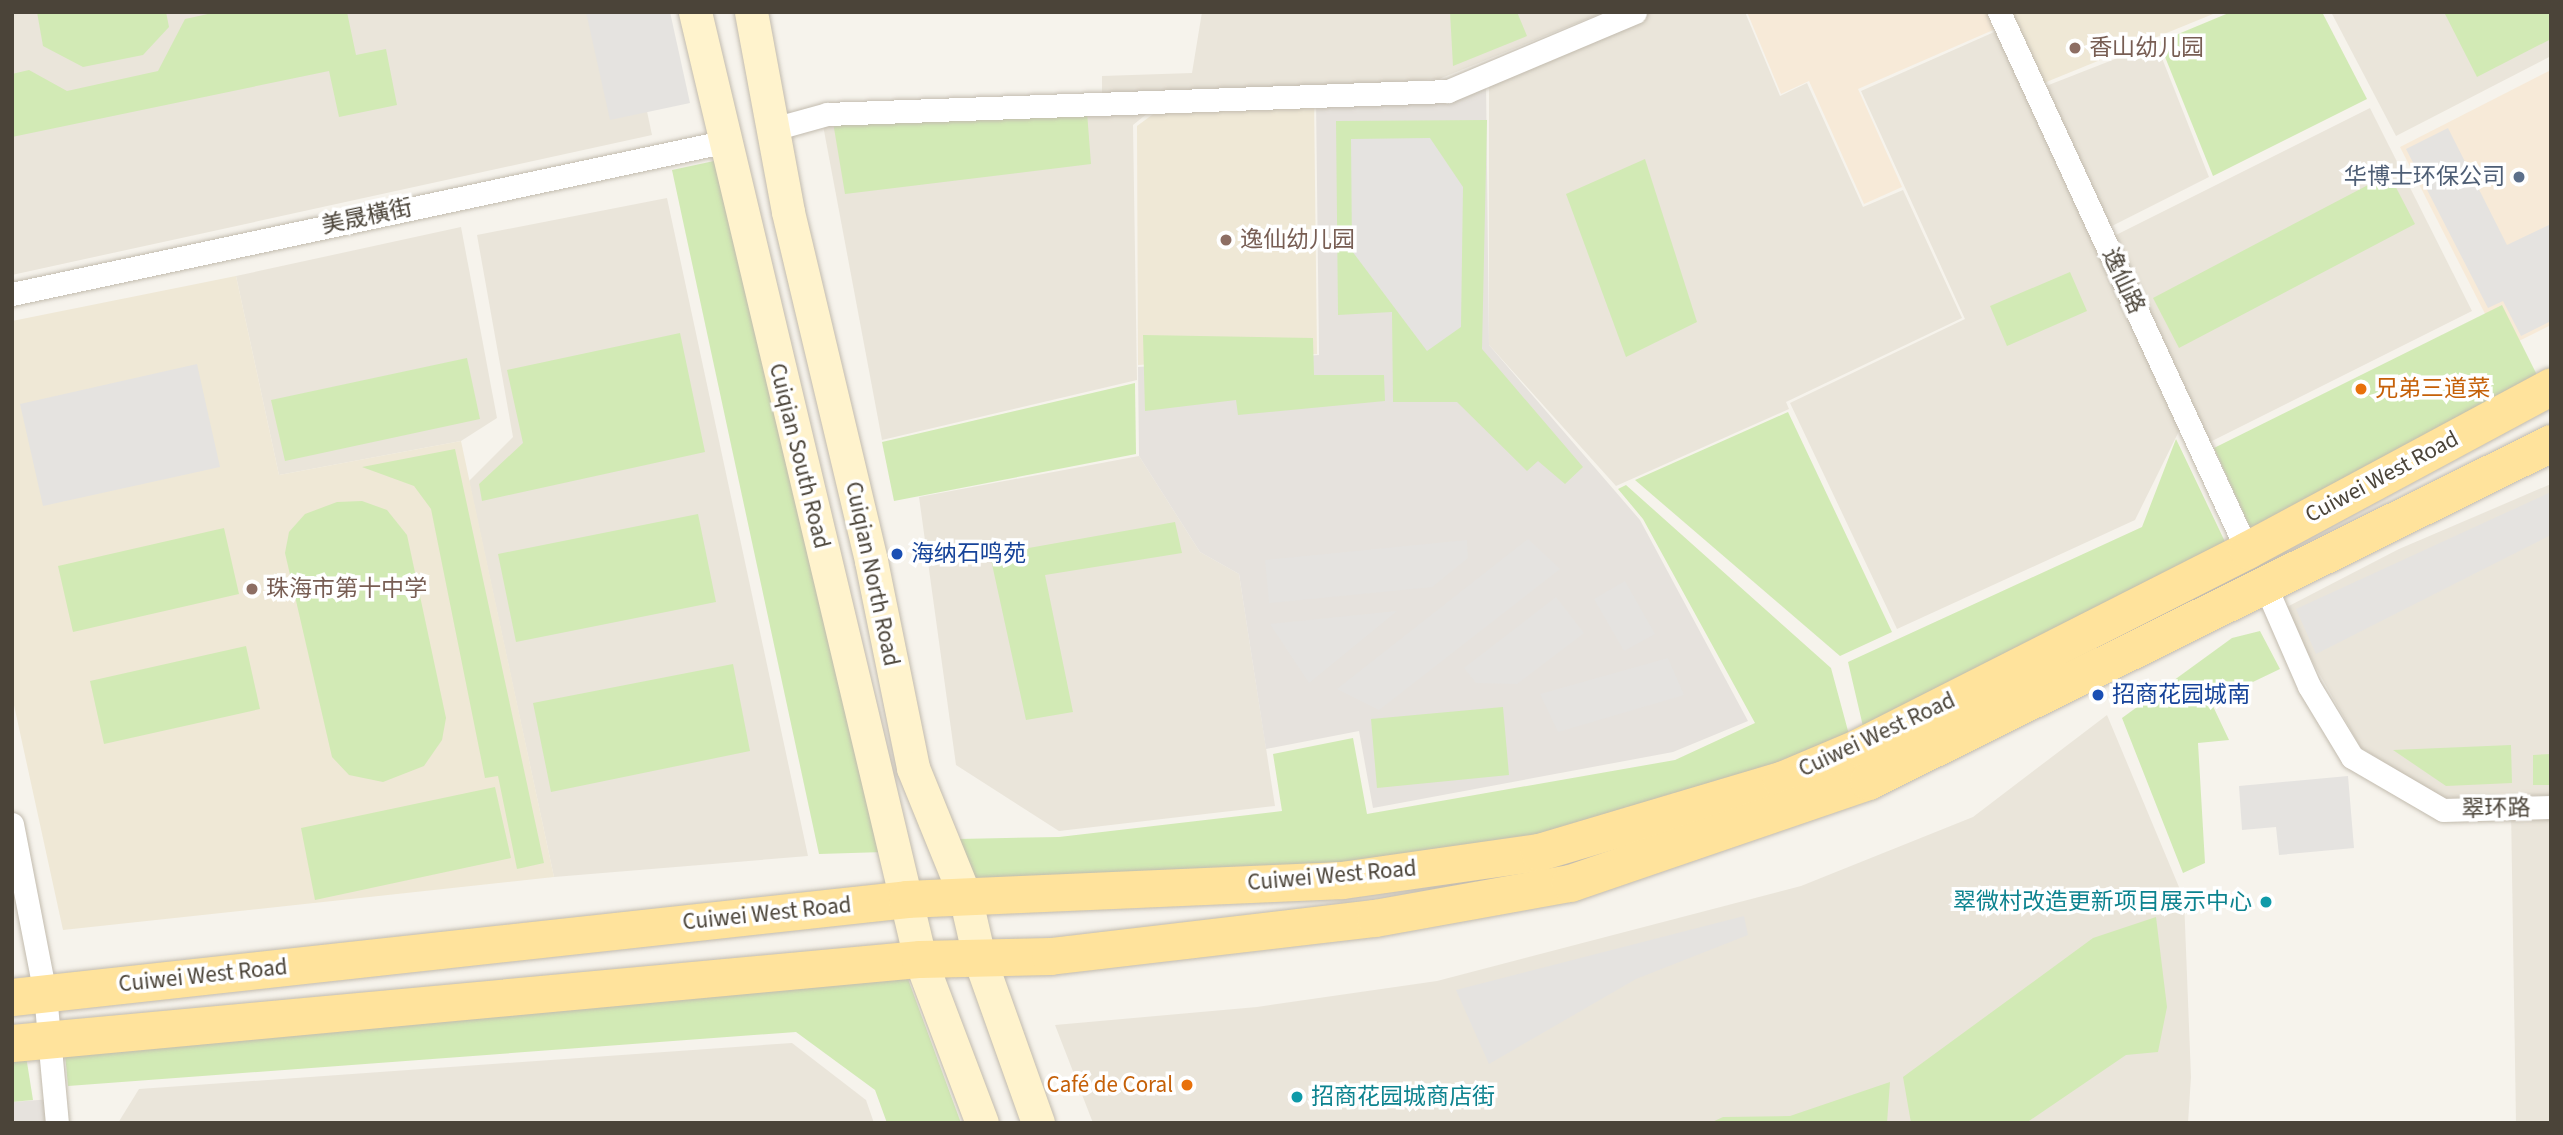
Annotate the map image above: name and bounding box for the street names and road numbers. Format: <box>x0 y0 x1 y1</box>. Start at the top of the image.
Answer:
street label: 美晟橫街 <box>319 194 415 240</box>
street label: 逸仙路 <box>2096 244 2150 318</box>
street label: Cuiqian South Road <box>763 361 835 551</box>
street label: Cuiwei West Road <box>2301 425 2463 529</box>
street label: Cuiqian North Road <box>839 479 905 669</box>
street label: Cuiwei West Road <box>1794 687 1960 783</box>
street label: 翠环路 <box>2461 795 2531 823</box>
street label: Cuiwei West Road <box>1246 855 1418 897</box>
street label: Cuiwei West Road <box>681 891 853 937</box>
street label: Cuiwei West Road <box>117 953 289 999</box>

